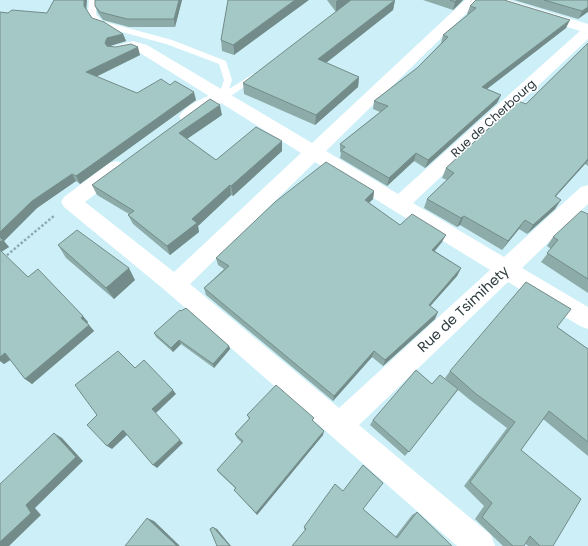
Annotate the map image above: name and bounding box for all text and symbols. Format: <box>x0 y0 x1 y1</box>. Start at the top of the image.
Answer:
street label: Rue de Cherbourg <box>447 75 539 161</box>
street label: Rue de Tsimihety <box>413 261 513 357</box>

